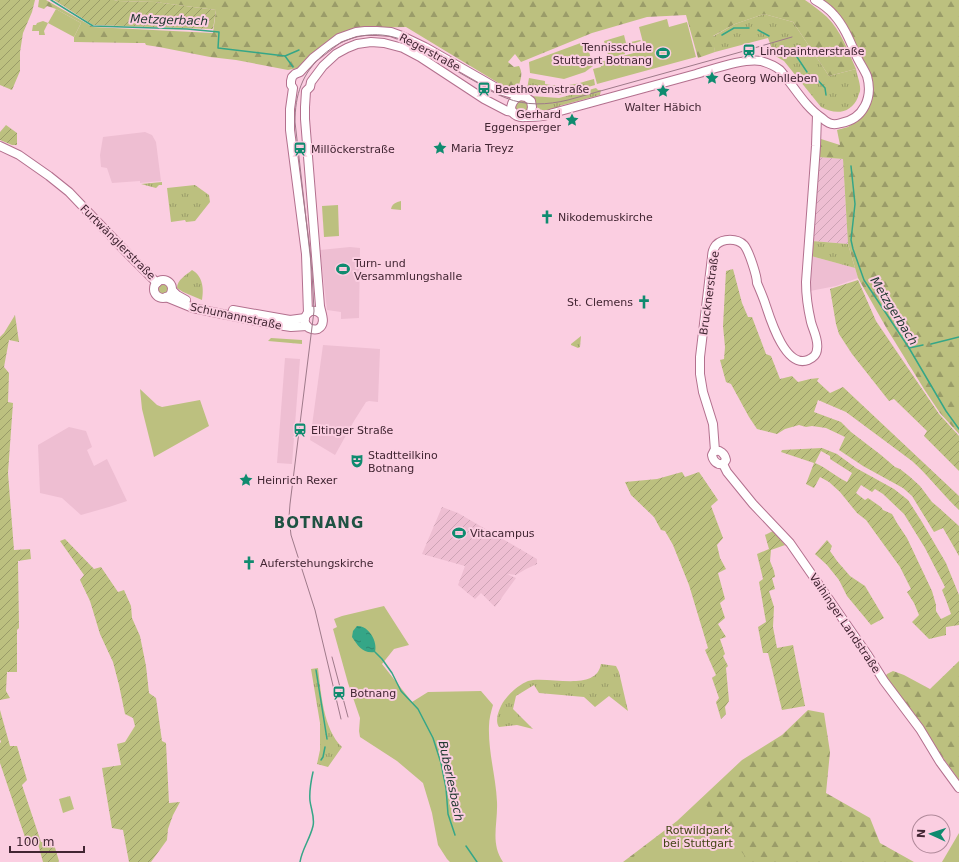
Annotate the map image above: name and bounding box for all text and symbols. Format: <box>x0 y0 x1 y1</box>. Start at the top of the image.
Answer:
water label: Metzgerbach <box>130 12 208 28</box>
street label: Regerstraße <box>397 31 463 74</box>
place label: Tennisschule Stuttgart Botnang <box>553 41 652 67</box>
station icon: Lindpaintnerstraße <box>741 43 757 59</box>
sports icon: Tennisschule Stuttgart Botnang <box>655 45 671 61</box>
place label: Lindpaintnerstraße <box>760 45 865 58</box>
place icon: Georg Wohlleben <box>704 70 720 86</box>
place label: Georg Wohlleben <box>723 72 817 85</box>
station icon: Beethovenstraße <box>476 81 492 97</box>
place label: Beethovenstraße <box>495 83 590 96</box>
place icon: Walter Häbich <box>655 83 671 99</box>
place label: Walter Häbich <box>624 101 702 114</box>
place label: Gerhard Eggensperger <box>484 108 561 134</box>
place icon: Gerhard Eggensperger <box>564 112 580 128</box>
place icon: Maria Treyz <box>432 140 448 156</box>
station icon: Millöckerstraße <box>292 141 308 157</box>
place label: Maria Treyz <box>451 142 514 155</box>
place label: Millöckerstraße <box>311 143 395 156</box>
street label: Furtwänglerstraße <box>77 202 158 283</box>
church icon: Nikodemuskirche <box>539 209 555 225</box>
place label: Nikodemuskirche <box>558 211 653 224</box>
street label: Brucknerstraße <box>697 250 722 336</box>
place label: Turn- und Versammlungshalle <box>353 257 462 283</box>
sports icon: Turn- und Versammlungshalle <box>335 261 351 277</box>
water label: Metzgerbach <box>867 274 921 348</box>
church icon: St. Clemens <box>636 294 652 310</box>
place label: St. Clemens <box>567 296 633 309</box>
street label: Schumannstraße <box>189 300 283 333</box>
station icon: Eltinger Straße <box>292 422 308 438</box>
place label: Eltinger Straße <box>311 424 394 437</box>
place label: Stadtteilkino Botnang <box>368 449 438 475</box>
theatre icon: Stadtteilkino Botnang <box>349 453 365 469</box>
place icon: Heinrich Rexer <box>238 472 254 488</box>
place label: Heinrich Rexer <box>257 474 338 487</box>
district label: BOTNANG <box>274 514 364 532</box>
sports icon: Vitacampus <box>451 525 467 541</box>
place label: Vitacampus <box>470 527 535 540</box>
church icon: Auferstehungskirche <box>241 555 257 571</box>
place label: Auferstehungskirche <box>260 557 374 570</box>
street label: Vaihinger Landstraße <box>806 571 883 676</box>
station icon: Botnang <box>331 685 347 701</box>
place label: Botnang <box>350 687 396 700</box>
water label: Buberlesbach <box>436 739 466 823</box>
north arrow <box>911 814 951 854</box>
park label: Rotwildpark bei Stuttgart <box>663 824 734 850</box>
scale bar <box>10 828 84 854</box>
text: N <box>915 829 928 838</box>
text: 100 m <box>16 835 54 849</box>

